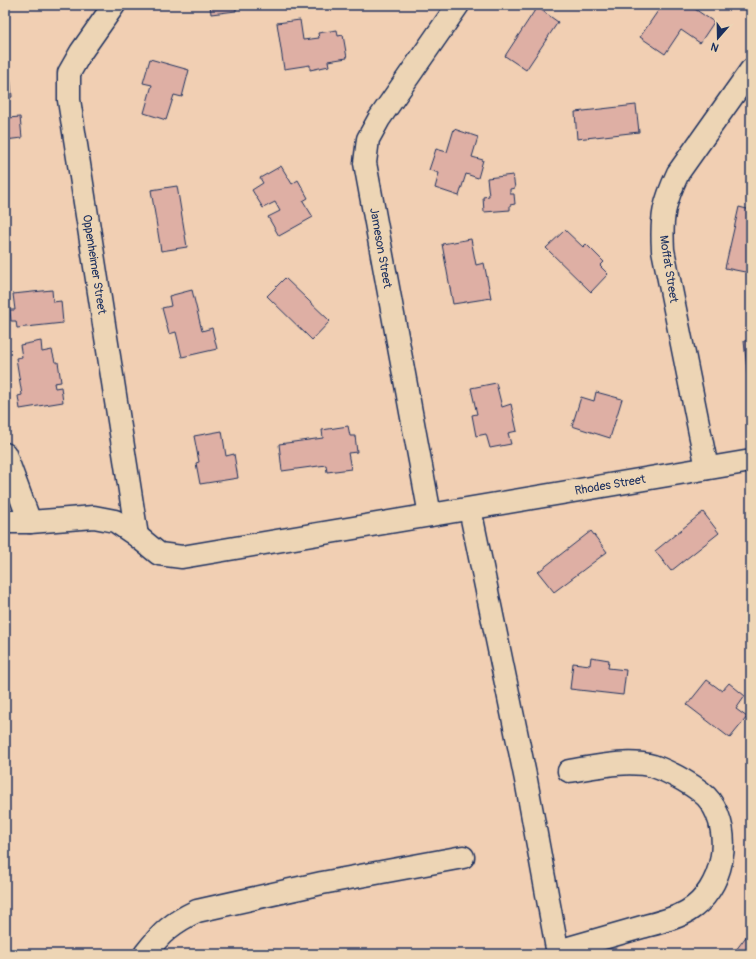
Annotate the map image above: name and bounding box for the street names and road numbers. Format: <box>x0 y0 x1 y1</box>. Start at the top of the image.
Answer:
street label: Jameson Street <box>366 207 395 290</box>
street label: Oppenheimer Street <box>79 213 109 316</box>
street label: Moffat Street <box>656 234 681 304</box>
street label: Rhodes Street <box>574 472 647 499</box>

